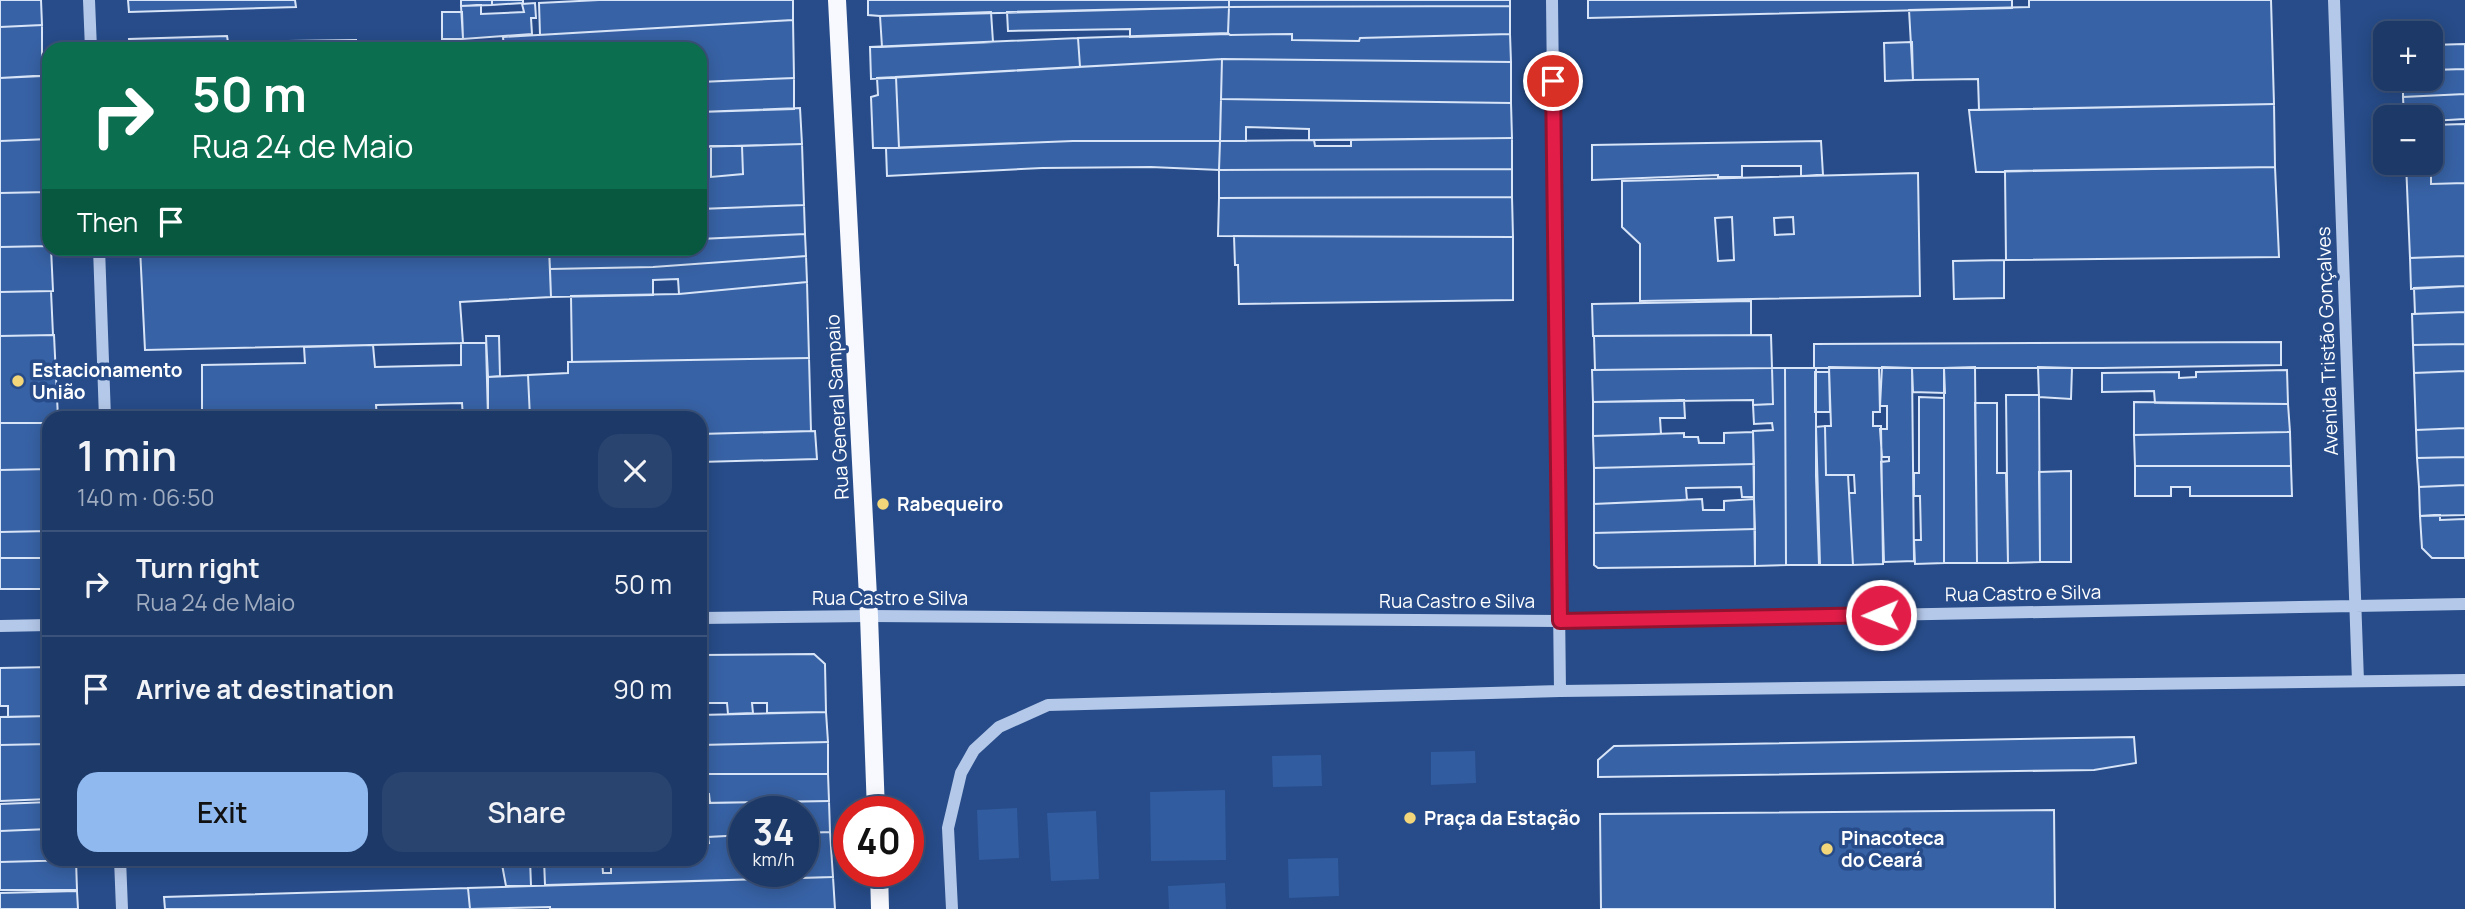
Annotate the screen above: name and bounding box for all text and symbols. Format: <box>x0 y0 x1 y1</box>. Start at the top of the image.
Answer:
map controls <box>2373 21 2443 175</box>
button: + <box>2373 21 2443 91</box>
pin <box>1523 51 1583 111</box>
text: 50 m <box>192 60 307 127</box>
icon: arrive <box>1534 62 1572 100</box>
icon: right <box>77 70 168 161</box>
button: − <box>2373 105 2443 175</box>
text: Rua 24 de Maio <box>192 124 413 168</box>
icon: arrive <box>152 203 190 241</box>
text: Then <box>77 204 138 240</box>
street label: Avenida Tristão Gonçalves <box>2310 226 2344 456</box>
street label: Rua General Sampaio <box>819 314 855 500</box>
place label: Estacionamento União <box>32 357 183 405</box>
marker: Estacionamento União <box>10 373 26 389</box>
text: 1 min <box>77 426 177 484</box>
button: close <box>598 434 672 508</box>
text: 140 m · 06:50 <box>77 481 215 513</box>
place label: Rabequeiro <box>897 491 1003 517</box>
marker: Rabequeiro <box>875 496 891 512</box>
text: Turn right <box>136 550 260 586</box>
icon: right <box>77 565 115 603</box>
text: 50 m <box>614 566 672 602</box>
position arrow <box>1844 578 1918 652</box>
street label: Rua Castro e Silva <box>1945 579 2101 607</box>
street label: Rua Castro e Silva <box>812 585 968 611</box>
text: Rua 24 de Maio <box>136 586 295 618</box>
street label: Rua Castro e Silva <box>1379 588 1535 614</box>
icon: arrive <box>77 670 115 708</box>
text: Arrive at destination <box>136 671 394 707</box>
text: 90 m <box>613 671 672 707</box>
button: Exit <box>77 772 368 852</box>
button: Share <box>382 772 672 852</box>
speed limit sign: 40 <box>833 796 924 887</box>
place label: Praça da Estação <box>1424 805 1580 831</box>
text: 34 <box>753 808 794 856</box>
marker: Praça da Estação <box>1402 810 1418 826</box>
place label: Pinacoteca do Ceará <box>1841 825 1945 873</box>
marker: Pinacoteca do Ceará <box>1819 841 1835 857</box>
text: km/h <box>753 847 794 871</box>

